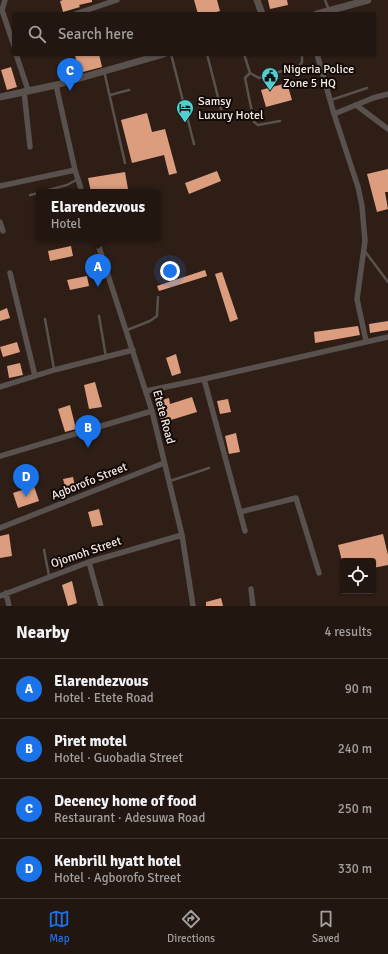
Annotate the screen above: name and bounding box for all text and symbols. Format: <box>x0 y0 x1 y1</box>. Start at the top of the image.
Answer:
search box <box>12 12 376 56</box>
icon: search <box>26 23 48 45</box>
text: Search here <box>58 25 134 43</box>
pin: C <box>57 58 83 91</box>
place label: Nigeria Police Zone 5 HQ <box>283 62 354 91</box>
public building icon: Nigeria Police Zone 5 HQ <box>260 66 280 91</box>
place label: Samsy Luxury Hotel <box>198 94 264 123</box>
hotel icon: Samsy Luxury Hotel <box>175 98 195 123</box>
popup <box>36 189 160 241</box>
text: Elarendezvous <box>51 198 145 216</box>
text: Hotel <box>51 216 81 232</box>
pin: A <box>85 254 111 287</box>
your location <box>160 261 180 281</box>
street label: Etete Road <box>149 389 178 446</box>
pin: B <box>75 415 101 448</box>
street label: Agborofo Street <box>49 459 129 504</box>
pin: D <box>13 464 39 497</box>
street label: Ojomoh Street <box>49 533 123 572</box>
map controls <box>340 558 376 594</box>
button: locate <box>340 558 376 594</box>
text: Nearby <box>16 622 69 643</box>
text: 4 results <box>324 624 372 640</box>
text: Elarendezvous <box>54 672 148 690</box>
text: A <box>25 681 33 697</box>
text: 90 m <box>345 681 372 697</box>
text: Hotel · Etete Road <box>54 690 154 706</box>
text: Piret motel <box>54 732 127 750</box>
text: B <box>25 741 33 757</box>
text: 240 m <box>338 741 372 757</box>
text: Hotel · Guobadia Street <box>54 750 183 766</box>
text: Decency home of food <box>54 792 196 810</box>
text: C <box>25 801 33 817</box>
text: 250 m <box>338 801 372 817</box>
text: Restaurant · Adesuwa Road <box>54 810 205 826</box>
text: Kenbrill hyatt hotel <box>54 852 181 870</box>
text: D <box>25 861 33 877</box>
text: 330 m <box>338 861 372 877</box>
text: Hotel · Agborofo Street <box>54 870 181 886</box>
tab: Map <box>48 908 70 945</box>
tab: Directions <box>167 908 215 945</box>
tab: Saved <box>312 908 340 945</box>

